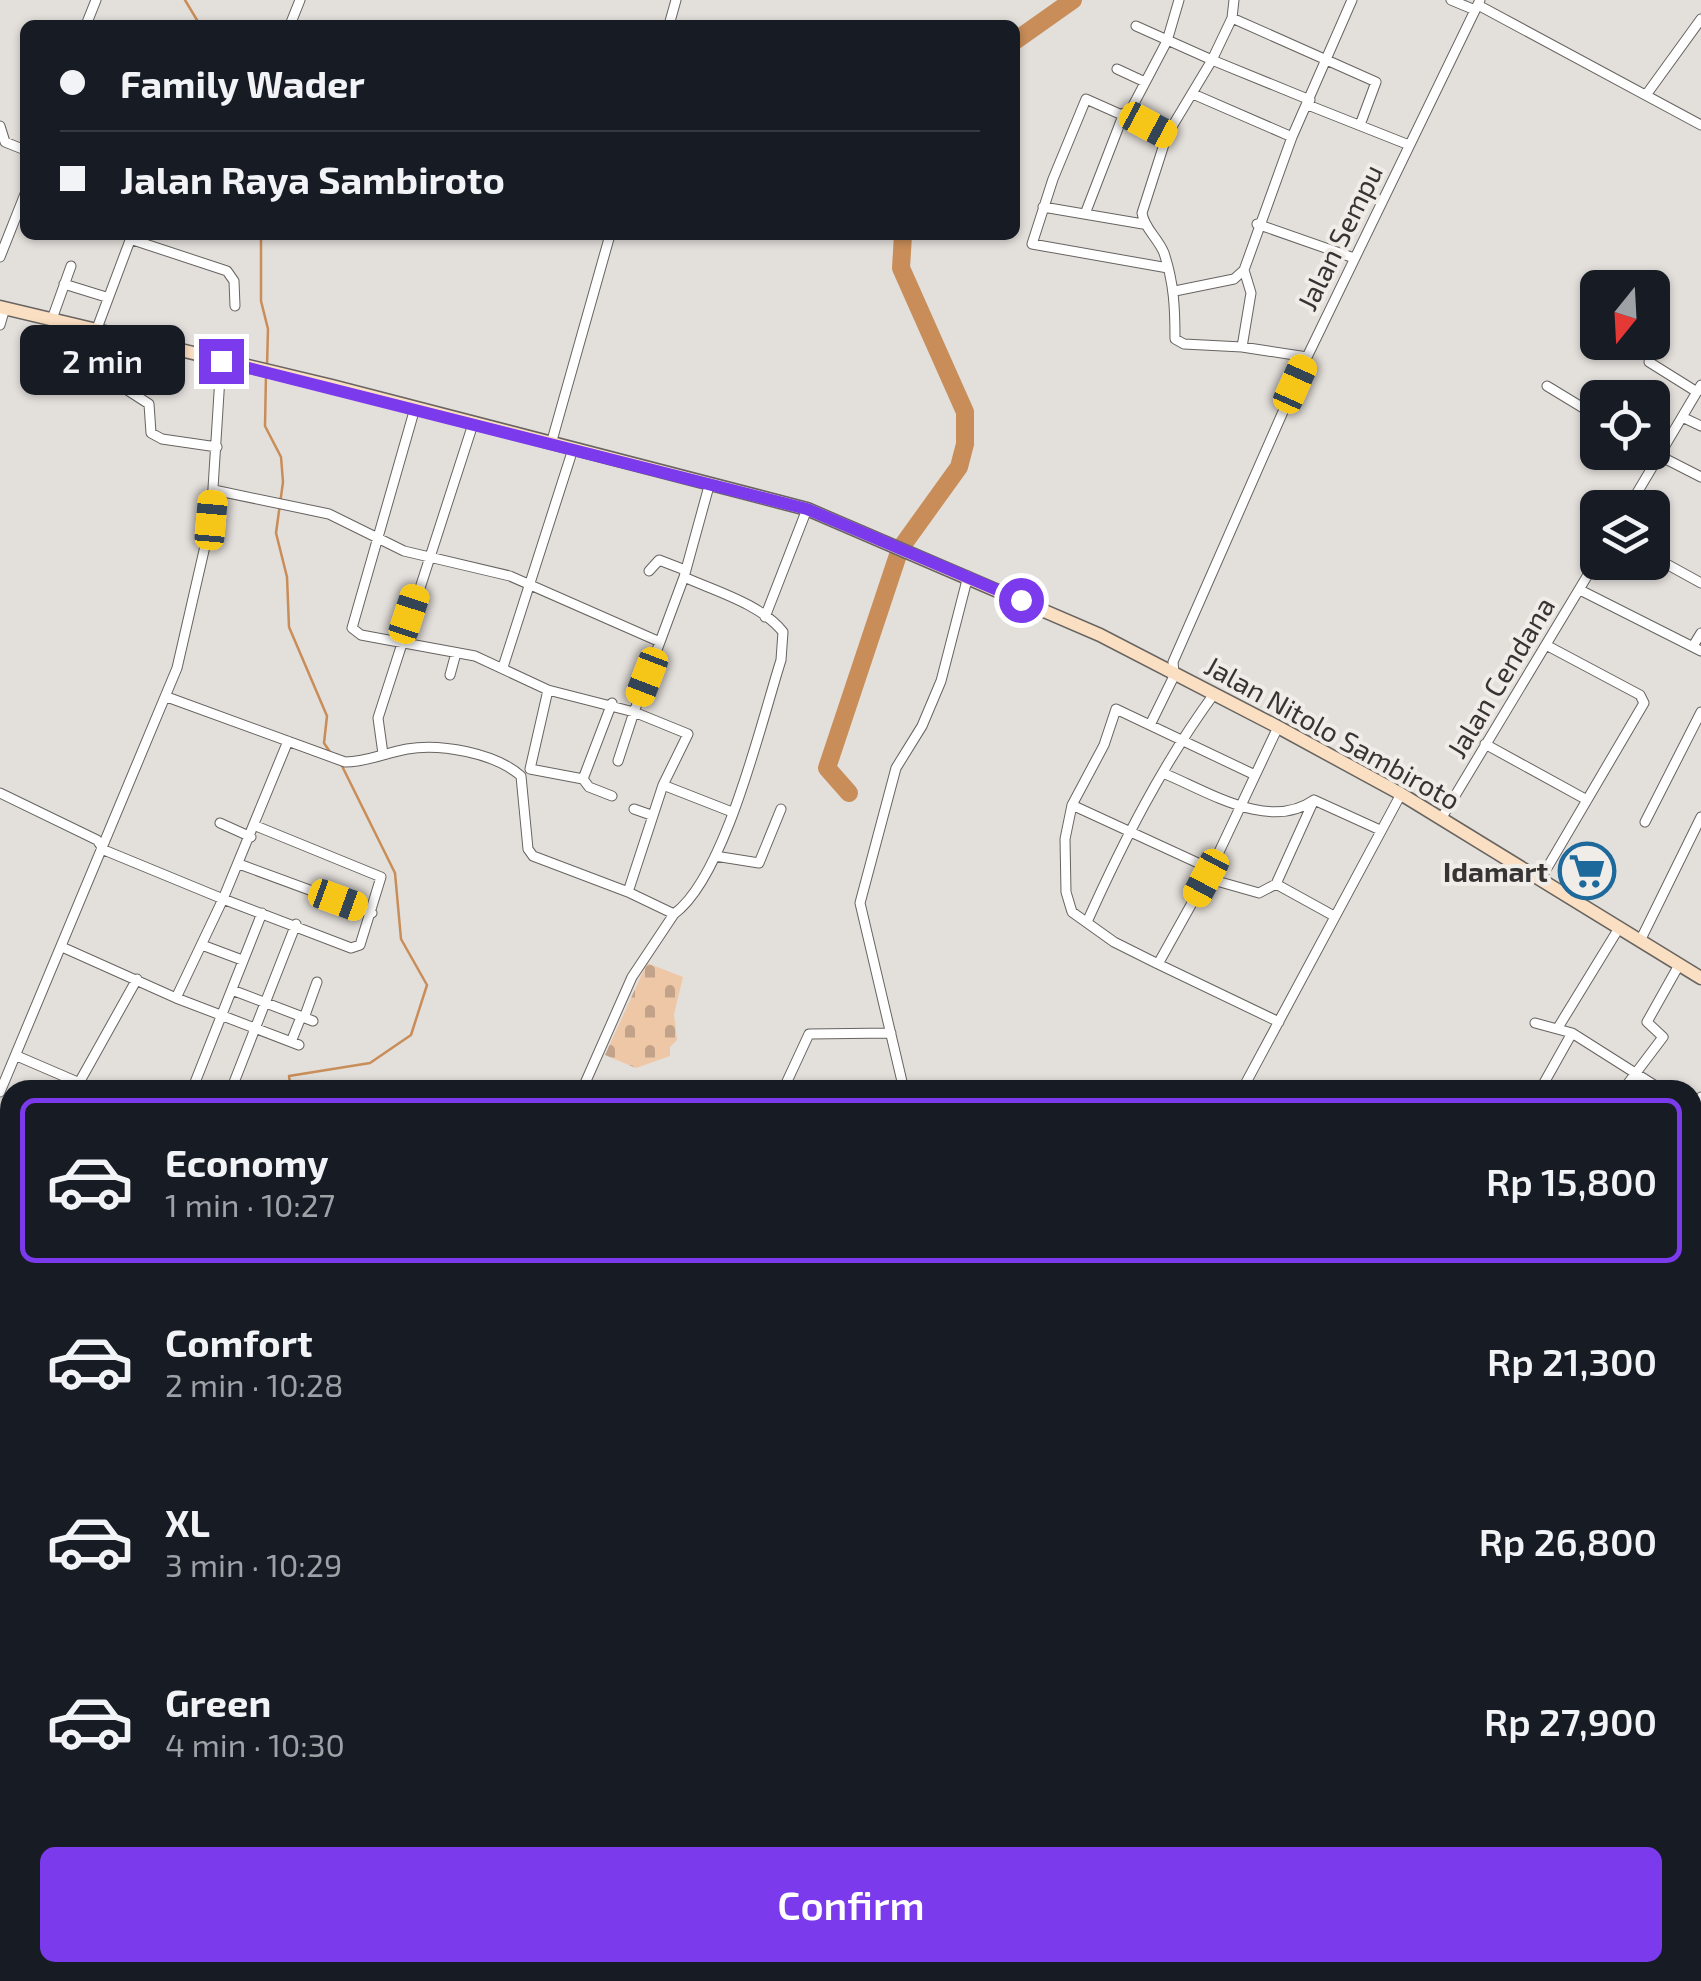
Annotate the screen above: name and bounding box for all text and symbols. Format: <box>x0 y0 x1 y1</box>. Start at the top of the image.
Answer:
text: Family Wader <box>120 60 365 106</box>
car <box>1114 98 1182 152</box>
text: Jalan Raya Sambiroto <box>120 156 505 202</box>
street label: Jalan Sempu <box>1289 158 1389 316</box>
north arrow <box>1580 270 1670 360</box>
map controls <box>1580 270 1670 580</box>
callout: 2 min <box>21 326 186 396</box>
route end <box>199 339 244 384</box>
text: 2 min <box>62 341 143 379</box>
car <box>1269 350 1321 418</box>
button: locate <box>1580 380 1670 470</box>
car <box>193 489 229 551</box>
button: layers <box>1580 490 1670 580</box>
route start <box>999 578 1044 623</box>
car <box>385 581 433 647</box>
street label: Jalan Cendana <box>1439 590 1561 764</box>
car <box>622 644 672 710</box>
street label: Jalan Nitolo Sambiroto <box>1199 648 1467 816</box>
supermarket icon: Idamart <box>1557 841 1617 901</box>
car <box>1179 844 1233 912</box>
place label: Idamart <box>1443 854 1548 888</box>
car <box>305 876 371 924</box>
icon: car <box>45 1136 135 1226</box>
text: Economy <box>165 1139 329 1185</box>
text: Rp 15,800 <box>1486 1158 1657 1204</box>
text: 1 min · 10:27 <box>165 1185 335 1223</box>
icon: car <box>45 1316 135 1406</box>
text: Comfort <box>165 1319 313 1365</box>
text: Rp 21,300 <box>1487 1338 1657 1384</box>
text: 2 min · 10:28 <box>165 1365 344 1403</box>
icon: car <box>45 1496 135 1586</box>
text: XL <box>165 1499 210 1545</box>
text: Rp 26,800 <box>1479 1518 1657 1564</box>
text: 3 min · 10:29 <box>165 1545 342 1583</box>
icon: car <box>45 1676 135 1766</box>
text: Green <box>165 1679 271 1725</box>
text: Rp 27,900 <box>1484 1698 1657 1744</box>
text: 4 min · 10:30 <box>165 1725 345 1763</box>
button: Confirm <box>40 1847 1662 1962</box>

